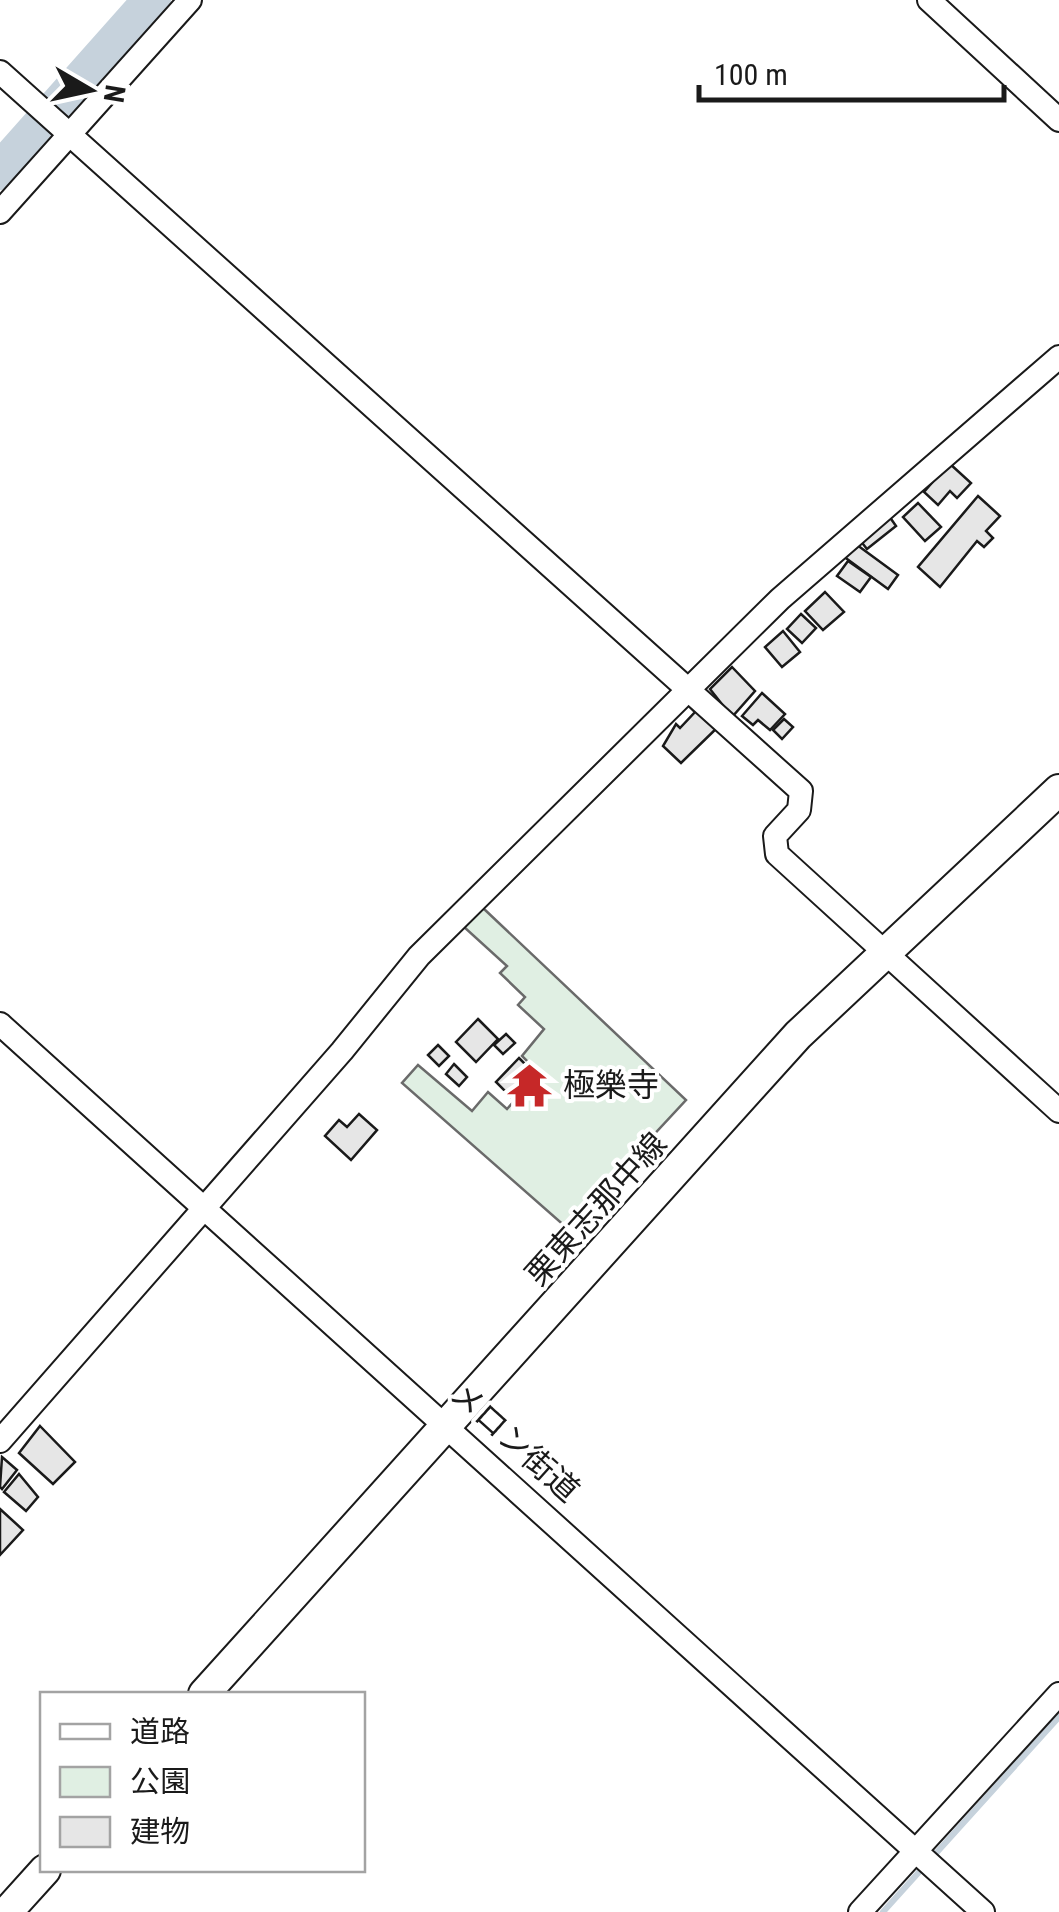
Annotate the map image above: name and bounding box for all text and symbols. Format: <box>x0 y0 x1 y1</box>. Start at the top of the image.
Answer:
north arrow <box>40 40 140 140</box>
scale bar <box>699 40 1004 102</box>
text: 100 m <box>714 57 788 92</box>
text: N <box>97 83 132 105</box>
temple icon: 極樂寺 <box>506 1061 554 1109</box>
place label: 極樂寺 <box>563 1066 659 1104</box>
street label: 栗東志那中線 <box>518 1125 674 1293</box>
street label: メロン街道 <box>443 1374 587 1510</box>
legend <box>40 1692 365 1872</box>
text: 道路 <box>130 1714 190 1749</box>
text: 公園 <box>130 1764 190 1799</box>
text: 建物 <box>130 1814 190 1849</box>

